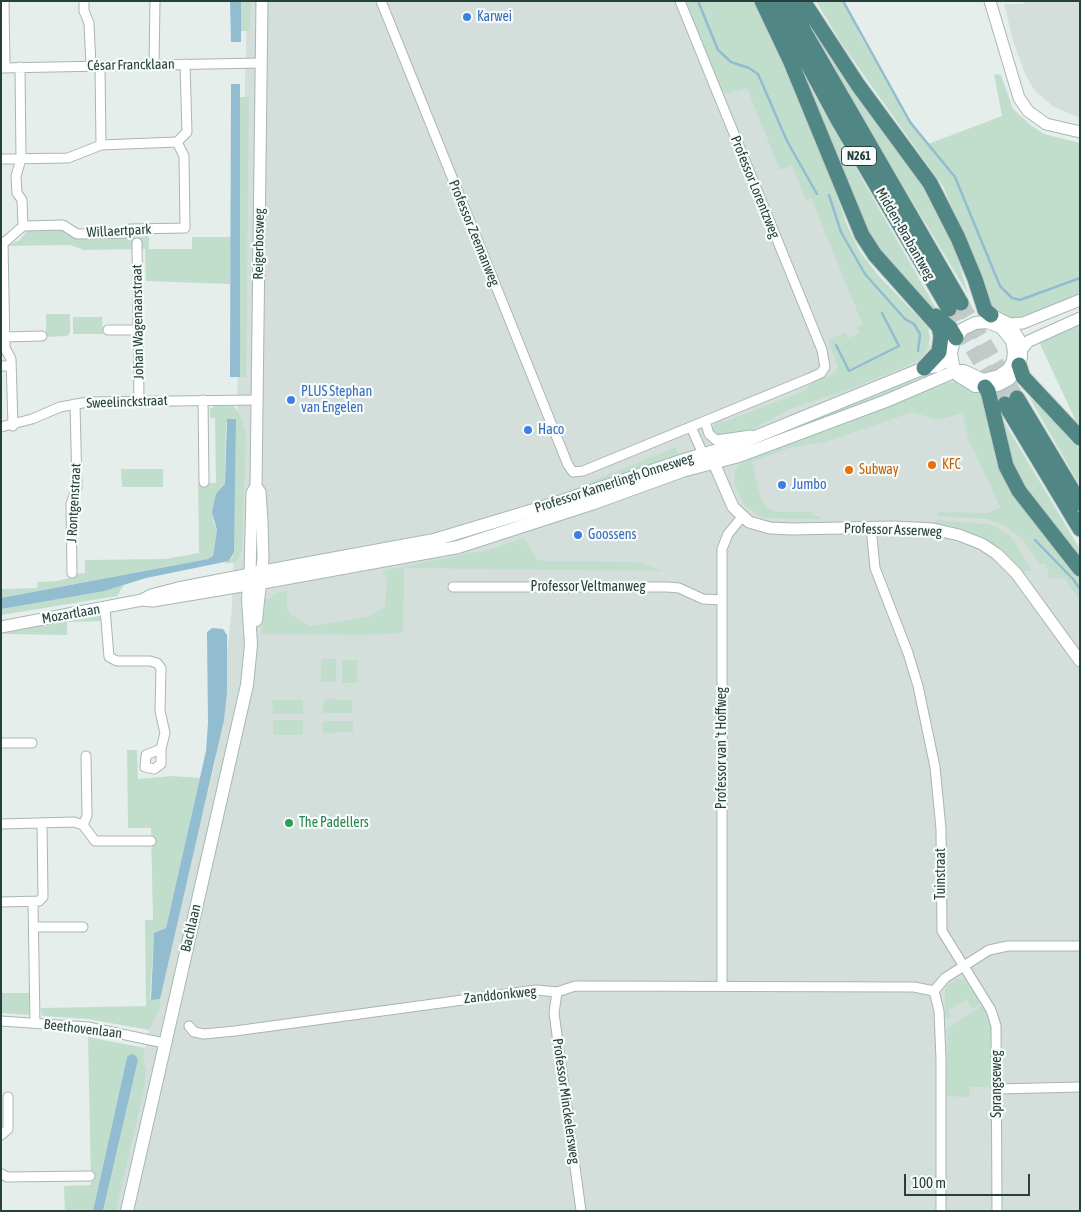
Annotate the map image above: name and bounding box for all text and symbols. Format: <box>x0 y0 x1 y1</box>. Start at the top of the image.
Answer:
place label: Karwei <box>477 9 512 25</box>
marker: Karwei <box>461 11 473 23</box>
street label: César Francklaan <box>87 56 175 74</box>
street label: Professor Lorentzweg <box>727 133 783 241</box>
road number: N261 <box>842 146 876 166</box>
street label: Professor Zeemanweg <box>445 177 503 289</box>
street label: Midden-Brabantweg <box>872 185 938 283</box>
street label: Reigerbosweg <box>250 208 268 280</box>
street label: Willaertpark <box>86 221 152 241</box>
street label: Johan Wagenaarstraat <box>129 264 147 380</box>
place label: PLUS Stephan van Engelen <box>301 384 372 417</box>
street label: Sweelinckstraat <box>86 392 168 412</box>
marker: PLUS Stephan van Engelen <box>285 394 297 406</box>
place label: Haco <box>538 422 564 438</box>
marker: Haco <box>522 424 534 436</box>
street label: Professor Kamerlingh Onnesweg <box>532 449 696 517</box>
place label: KFC <box>942 457 961 473</box>
marker: KFC <box>926 459 938 471</box>
place label: Subway <box>859 462 899 478</box>
street label: J Rontgenstraat <box>64 463 84 543</box>
marker: Subway <box>843 464 855 476</box>
place label: Jumbo <box>792 477 827 493</box>
marker: Jumbo <box>776 479 788 491</box>
street label: Professor Asserweg <box>844 520 942 540</box>
place label: Goossens <box>588 527 637 543</box>
marker: Goossens <box>572 529 584 541</box>
street label: Professor Veltmanweg <box>531 579 645 595</box>
street label: Mozartlaan <box>41 601 101 627</box>
street label: Professor van 't Hoffweg <box>714 687 730 809</box>
place label: The Padellers <box>299 815 369 831</box>
marker: The Padellers <box>283 817 295 829</box>
street label: Tuinstraat <box>933 848 949 900</box>
street label: Bachlaan <box>177 902 205 954</box>
street label: Zanddonkweg <box>463 983 537 1007</box>
street label: Beethovenlaan <box>43 1016 123 1042</box>
street label: Professor Minckelersweg <box>549 1037 583 1165</box>
street label: Sprangseweg <box>989 1050 1005 1118</box>
scale bar <box>906 1164 1032 1196</box>
text: 100 m <box>912 1174 946 1191</box>

